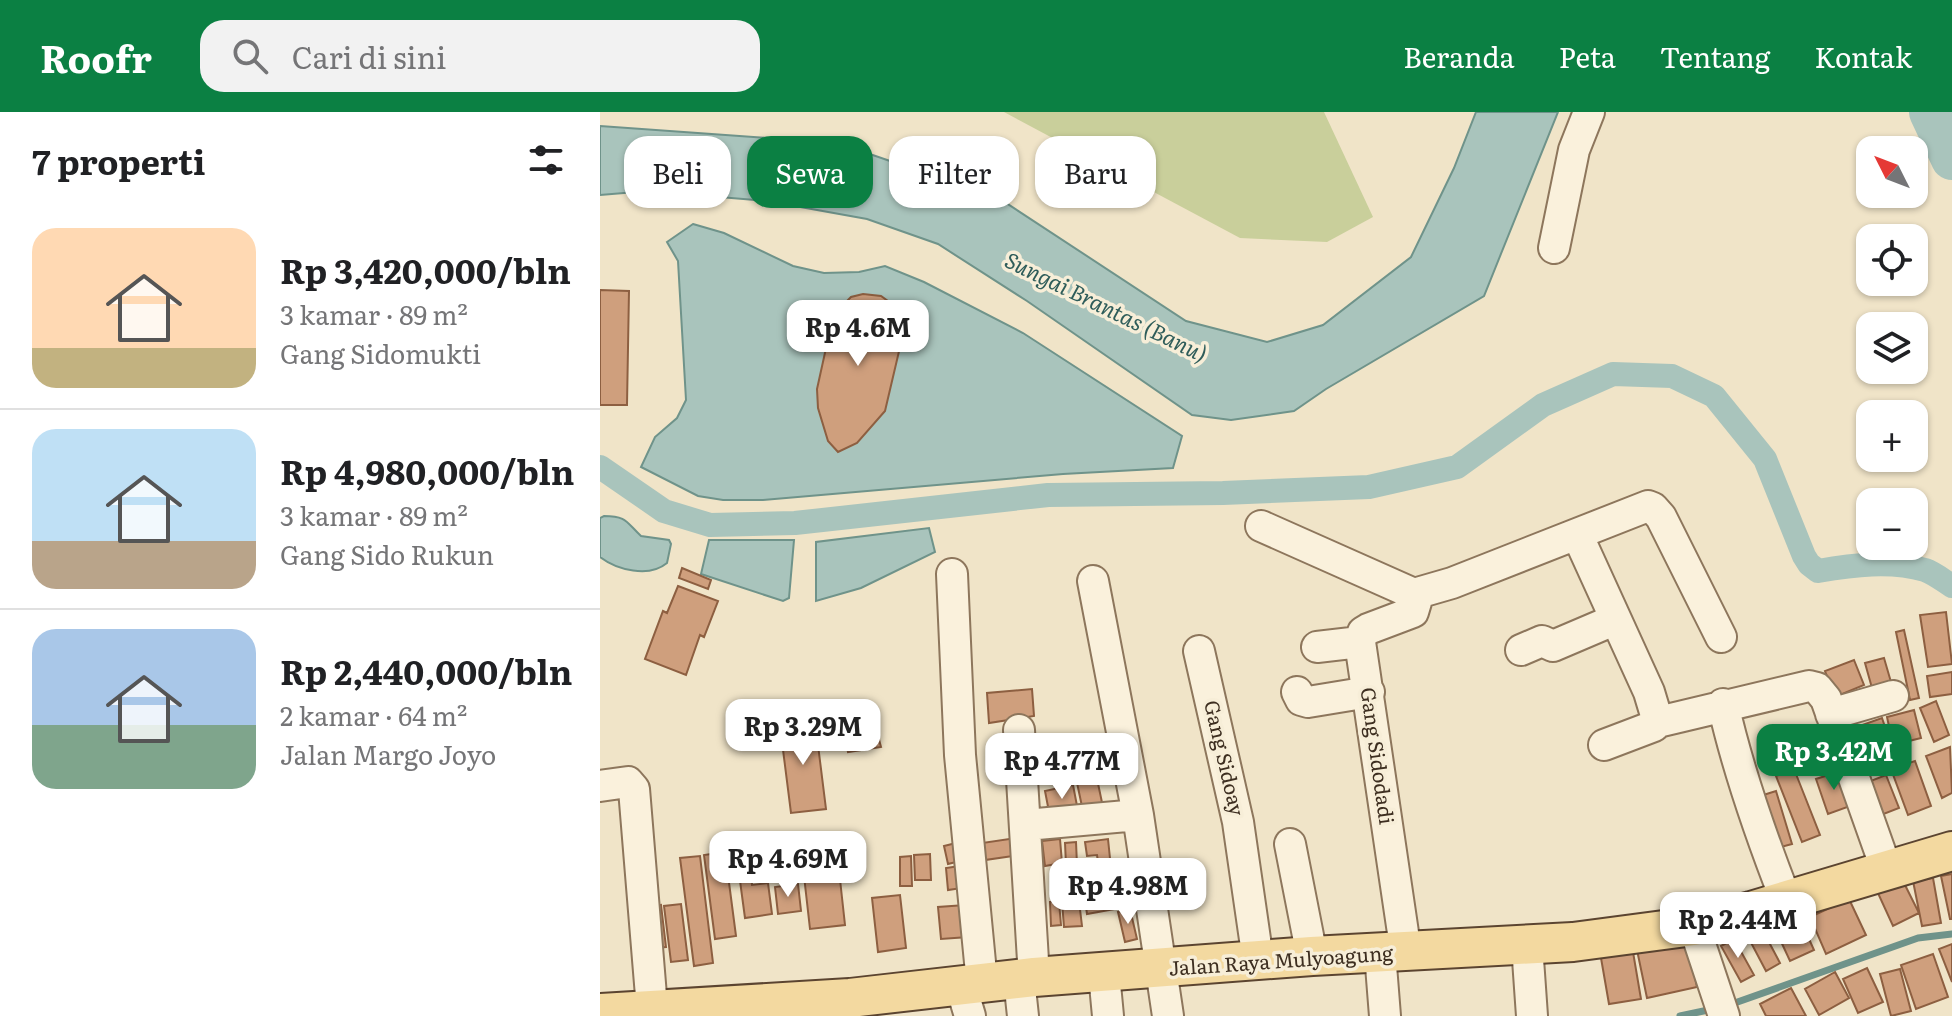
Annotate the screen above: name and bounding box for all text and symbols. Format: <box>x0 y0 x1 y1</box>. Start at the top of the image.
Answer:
search box <box>200 20 760 92</box>
text: Roofr <box>40 28 152 85</box>
icon: search <box>228 34 272 78</box>
text: Cari di sini <box>292 34 446 78</box>
text: Beranda <box>1403 35 1515 77</box>
text: Peta <box>1559 35 1616 77</box>
text: Tentang <box>1660 35 1770 77</box>
text: Kontak <box>1814 35 1912 77</box>
text: 7 properti <box>32 135 205 185</box>
chip: Beli <box>624 136 731 208</box>
chip: Sewa <box>747 136 873 208</box>
chip: Filter <box>889 136 1019 208</box>
chip: Baru <box>1035 136 1156 208</box>
north arrow <box>1856 136 1928 208</box>
map controls <box>1856 136 1928 560</box>
icon: filters <box>524 138 568 182</box>
button: locate <box>1856 224 1928 296</box>
water label: Sungai Brantas (Banu) <box>1000 242 1213 369</box>
text: Rp 3,420,000/bln <box>280 244 571 294</box>
icon: home <box>96 260 192 356</box>
text: 3 kamar · 89 m² <box>280 294 468 333</box>
pin: Rp 4.6M <box>784 300 932 368</box>
text: Rp 4.6M <box>805 306 911 345</box>
button: layers <box>1856 312 1928 384</box>
text: Gang Sidomukti <box>280 333 481 372</box>
button: + <box>1856 400 1928 472</box>
text: Rp 4,980,000/bln <box>280 445 574 495</box>
icon: home <box>96 461 192 557</box>
button: − <box>1856 488 1928 560</box>
text: 3 kamar · 89 m² <box>280 495 468 534</box>
text: Gang Sido Rukun <box>280 534 494 573</box>
text: Rp 2,440,000/bln <box>280 645 572 695</box>
icon: home <box>96 661 192 757</box>
street label: Gang Sidodadi <box>1355 685 1403 827</box>
text: 2 kamar · 64 m² <box>280 695 467 734</box>
street label: Gang Sidoay <box>1198 697 1254 819</box>
pin: Rp 3.29M <box>720 699 886 767</box>
text: Rp 3.29M <box>744 705 862 744</box>
pin: Rp 3.42M <box>1751 724 1917 792</box>
text: Rp 3.42M <box>1775 730 1893 769</box>
pin: Rp 4.77M <box>979 733 1145 801</box>
text: Jalan Margo Joyo <box>280 734 496 773</box>
text: Rp 4.77M <box>1003 739 1121 778</box>
pin: Rp 4.69M <box>705 831 871 899</box>
text: Rp 4.69M <box>727 837 849 876</box>
pin: Rp 4.98M <box>1045 858 1211 926</box>
text: Rp 4.98M <box>1067 864 1189 903</box>
pin: Rp 2.44M <box>1655 892 1821 960</box>
text: Rp 2.44M <box>1678 898 1798 937</box>
street label: Jalan Raya Mulyoagung <box>1168 936 1395 982</box>

